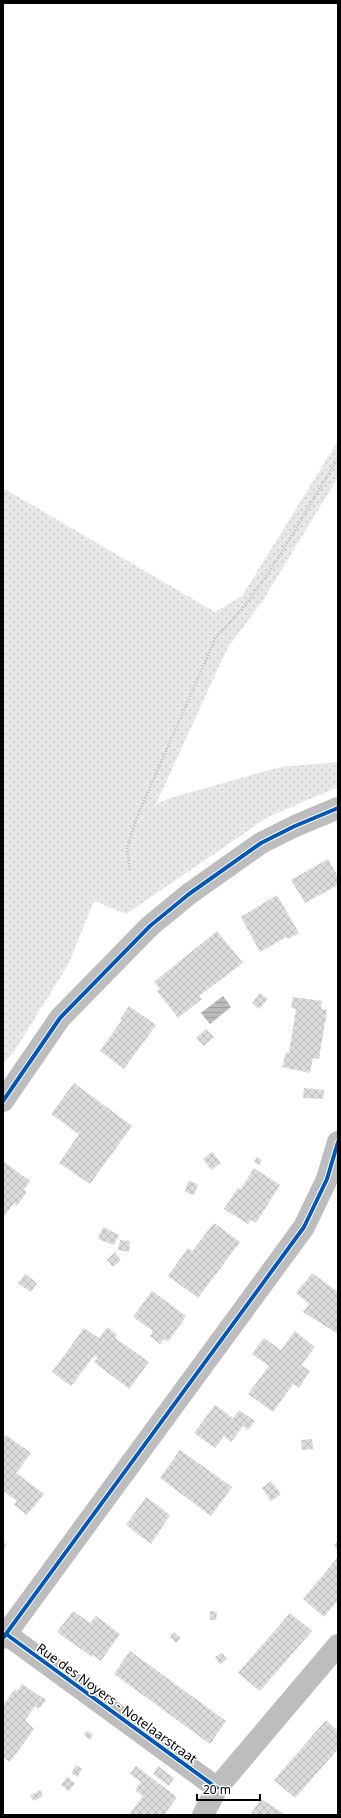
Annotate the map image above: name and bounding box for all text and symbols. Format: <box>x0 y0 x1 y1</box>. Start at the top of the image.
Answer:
street label: Rue des Noyers - Notelaarstraat <box>33 1639 201 1768</box>
scale bar <box>197 1776 260 1802</box>
text: 20 m <box>203 1781 231 1798</box>

